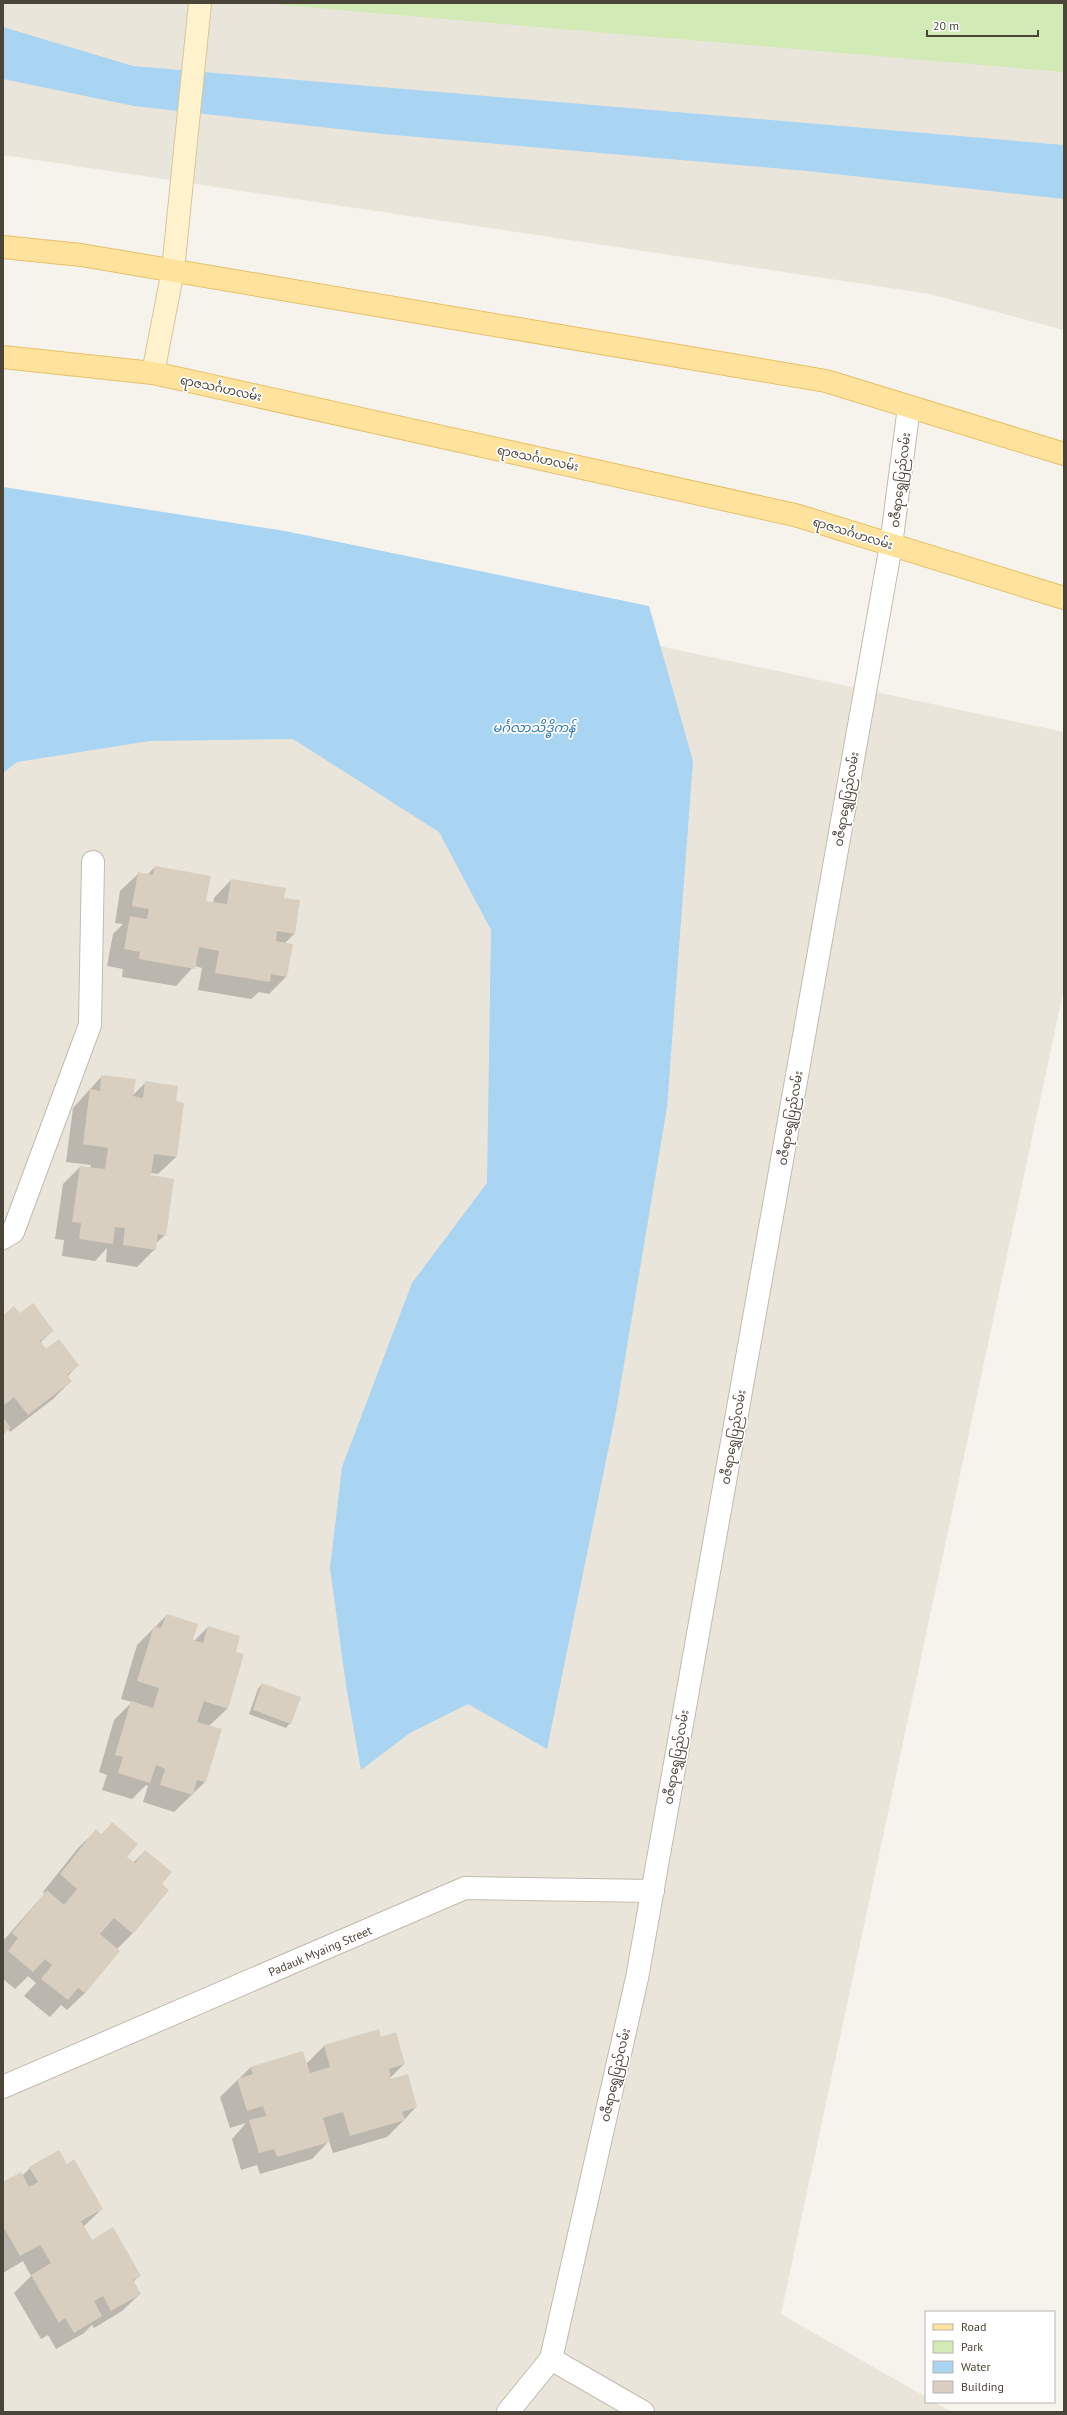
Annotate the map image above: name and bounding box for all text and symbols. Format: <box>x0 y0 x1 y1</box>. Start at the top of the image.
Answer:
scale bar <box>927 12 1038 38</box>
text: 20 m <box>933 18 959 33</box>
street label: ရာဇသင်္ဂဟလမ်း <box>178 371 263 407</box>
street label: ဝဇီရာရွှေပြည်လမ်း <box>886 431 916 529</box>
street label: ရာဇသင်္ဂဟလမ်း <box>495 441 580 477</box>
street label: ရာဇသင်္ဂဟလမ်း <box>810 513 895 555</box>
water label: မင်္ဂလာသိဒ္ဓိကန် <box>492 718 578 739</box>
street label: ဝဇီရာရွှေပြည်လမ်း <box>829 750 865 848</box>
street label: ဝဇီရာရွှေပြည်လမ်း <box>773 1069 809 1167</box>
street label: ဝဇီရာရွှေပြည်လမ်း <box>716 1388 752 1486</box>
street label: ဝဇီရာရွှေပြည်လမ်း <box>659 1708 695 1806</box>
street label: Padauk Myaing Street <box>266 1922 374 1980</box>
street label: ဝဇီရာရွှေပြည်လမ်း <box>596 2026 636 2124</box>
legend <box>925 2311 1055 2403</box>
text: Road <box>961 2319 986 2334</box>
text: Park <box>961 2339 983 2354</box>
text: Water <box>961 2359 991 2374</box>
text: Building <box>961 2379 1004 2394</box>

